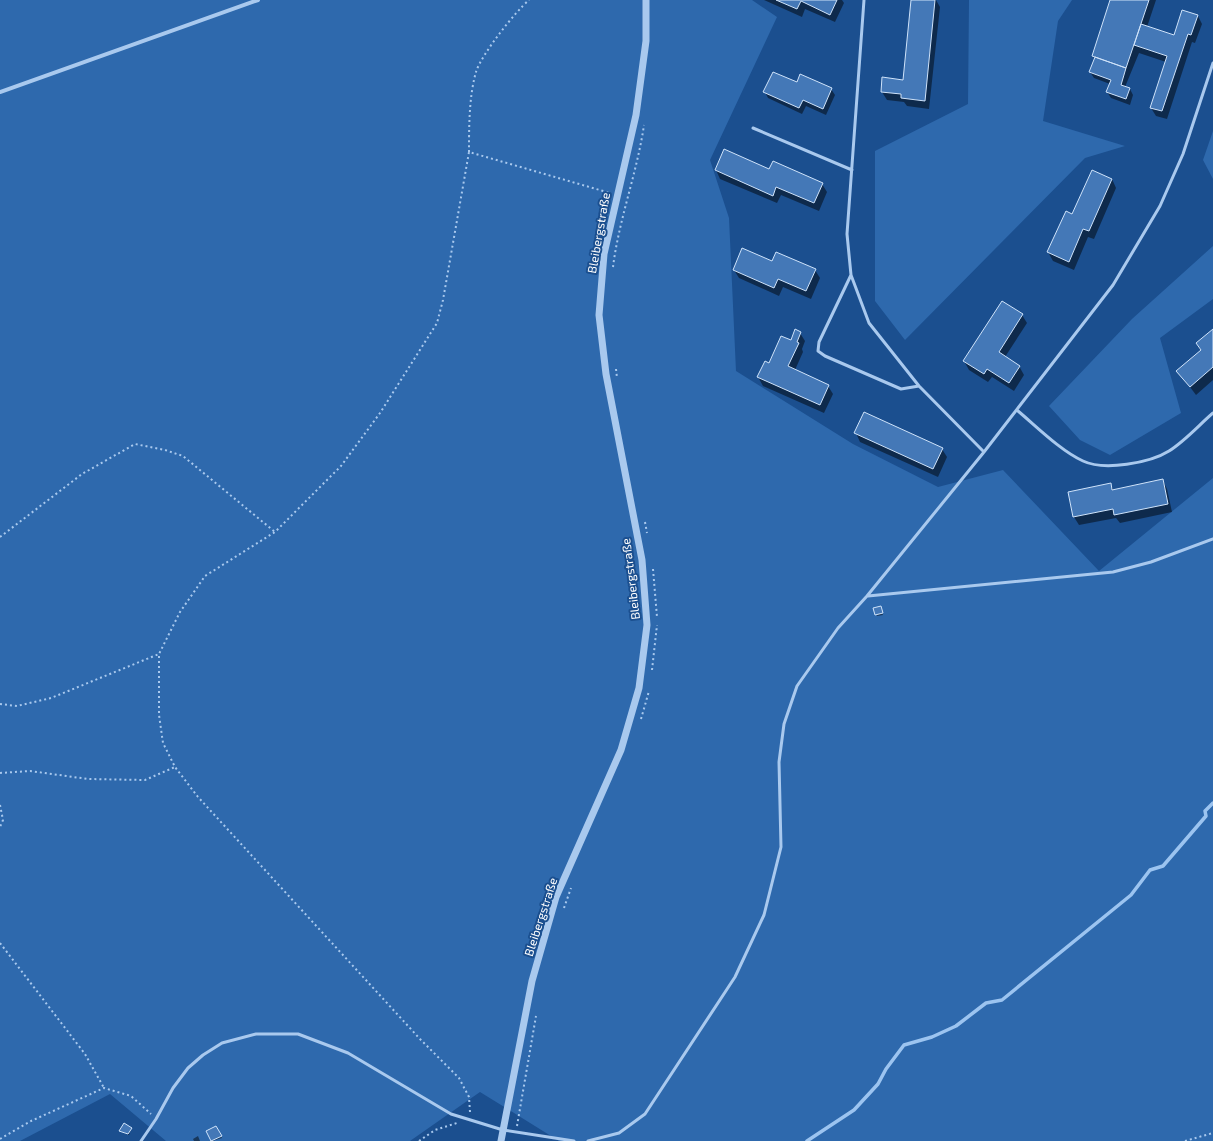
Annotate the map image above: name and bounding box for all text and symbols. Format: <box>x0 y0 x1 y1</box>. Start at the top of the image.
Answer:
street label: Bleibergstraße <box>584 191 612 274</box>
street label: Bleibergstraße <box>618 538 642 621</box>
street label: Bleibergstraße <box>521 876 559 958</box>

